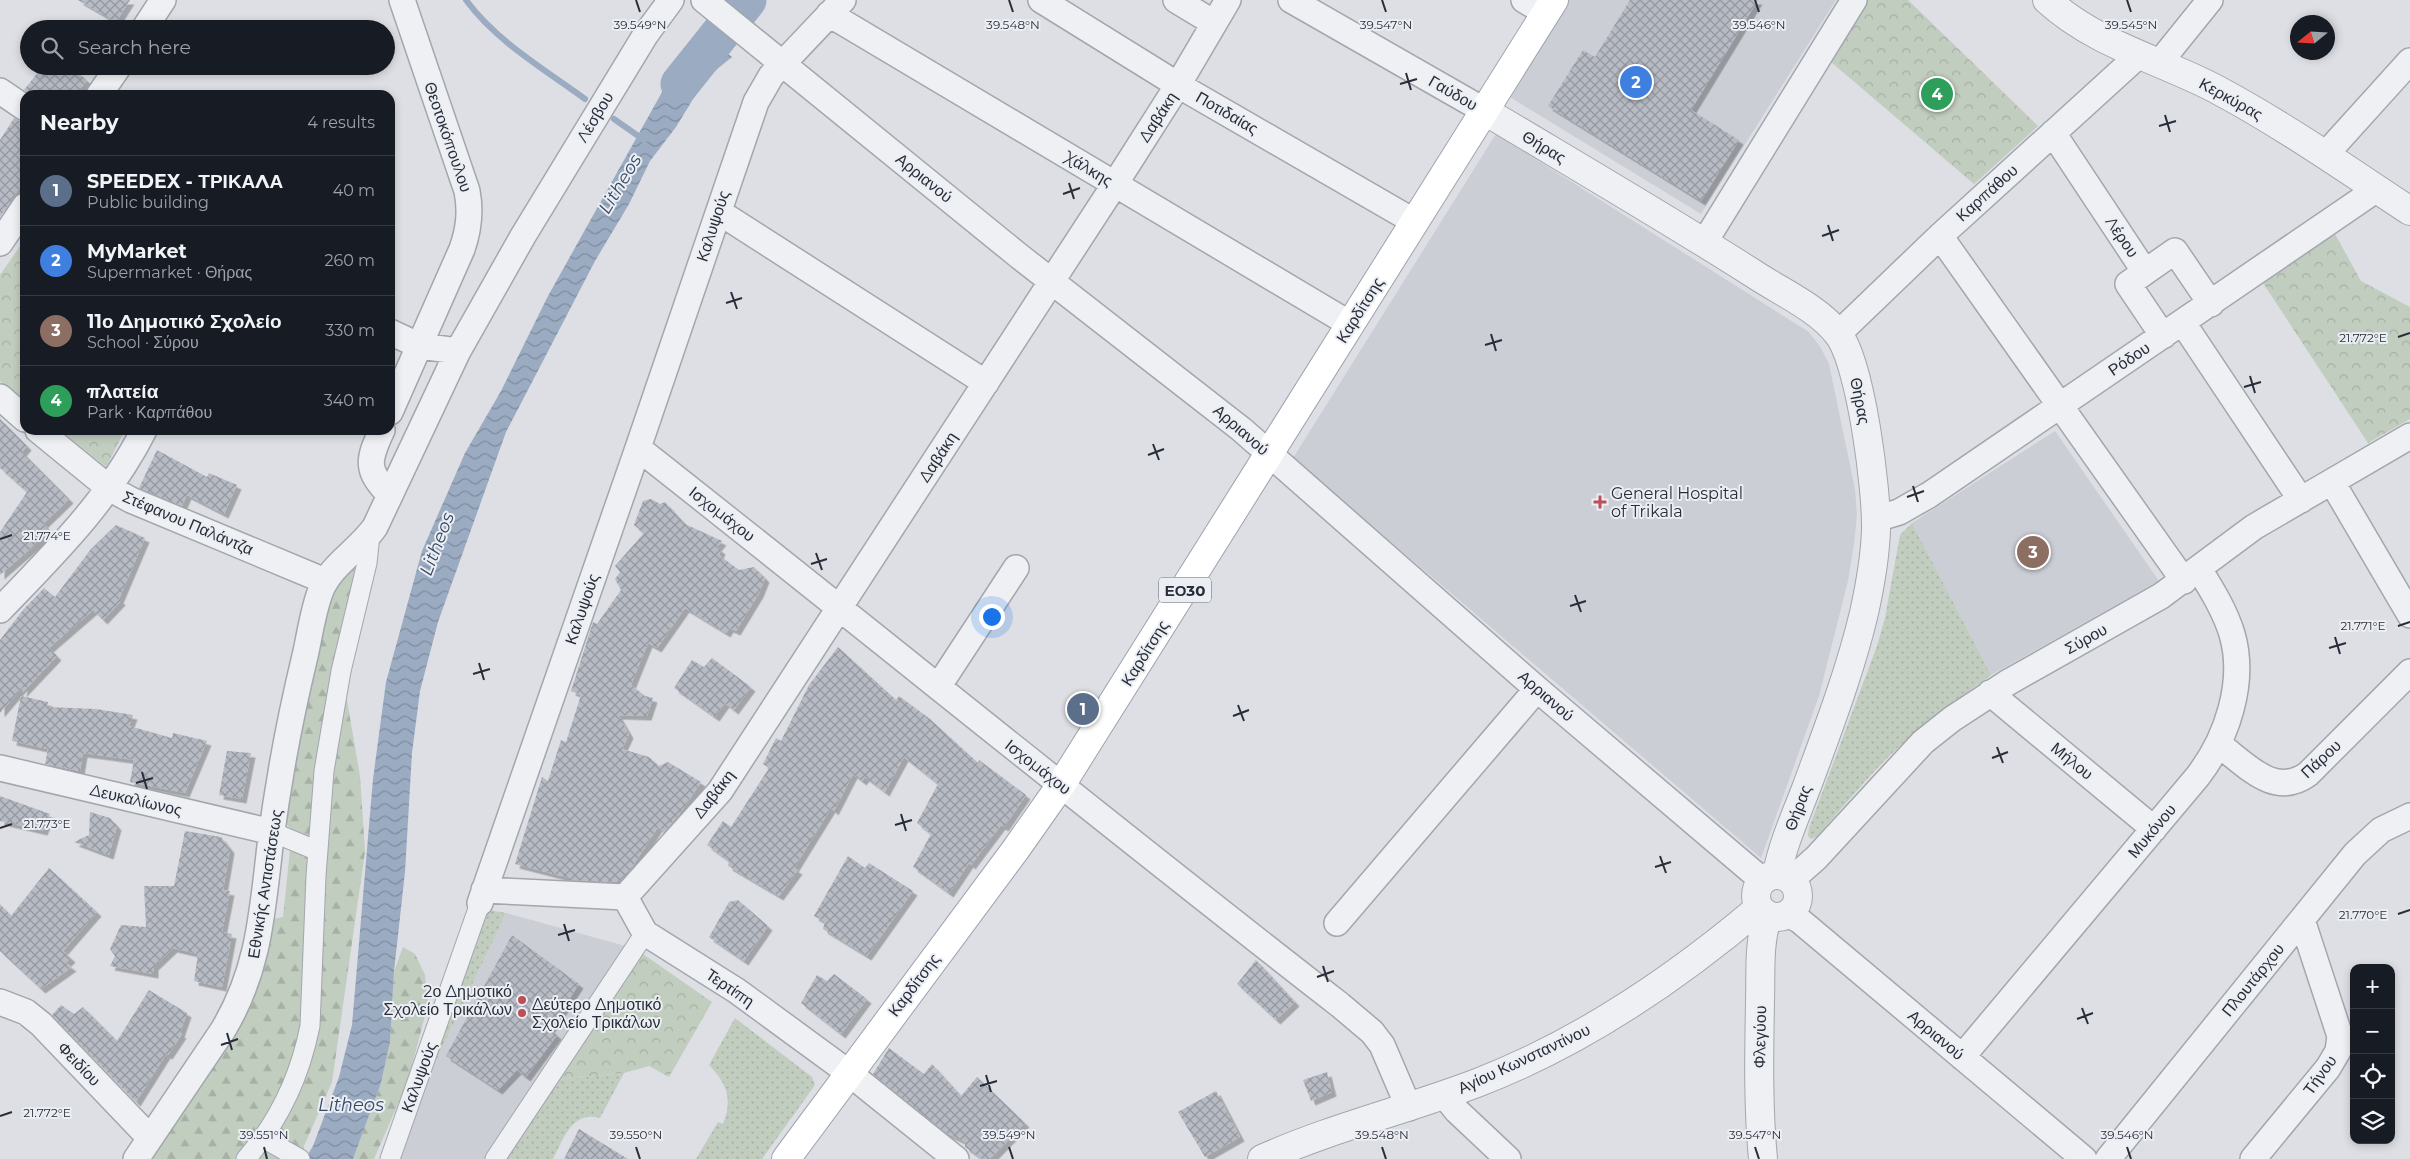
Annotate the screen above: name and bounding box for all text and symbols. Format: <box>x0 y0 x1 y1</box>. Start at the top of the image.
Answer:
north arrow <box>2290 15 2335 60</box>
text: 39.549°N <box>613 17 667 32</box>
text: 39.548°N <box>986 17 1040 32</box>
text: 39.547°N <box>1360 17 1412 32</box>
text: 39.546°N <box>1732 17 1786 32</box>
text: 39.545°N <box>2105 17 2157 32</box>
search box <box>20 20 395 75</box>
icon: search <box>38 34 66 62</box>
text: Search here <box>78 36 191 59</box>
pin: 2 <box>1620 63 1652 101</box>
street label: Γαύδου <box>1425 71 1481 115</box>
street label: Κερκύρας <box>2196 74 2266 124</box>
pin: 4 <box>1921 75 1953 113</box>
street label: Θεοτοκόπουλου <box>420 79 476 195</box>
street label: Δαβάκη <box>1135 88 1181 146</box>
street label: Ποτιδαίας <box>1192 88 1262 139</box>
street label: Λέσβου <box>573 89 617 145</box>
text: Nearby <box>40 110 119 135</box>
text: 4 results <box>307 113 375 132</box>
street label: Θήρας <box>1519 127 1569 167</box>
street label: Χάλκης <box>1060 147 1116 191</box>
street label: Αρριανού <box>892 149 956 207</box>
water label: Litheos <box>594 150 647 218</box>
street label: Καρπάθου <box>1952 160 2022 226</box>
text: SPEEDEX - ΤΡΙΚΑΛΑ <box>87 170 283 193</box>
text: 1 <box>53 181 59 200</box>
text: 40 m <box>333 181 375 200</box>
street label: Καλυψούς <box>693 188 734 264</box>
text: Public building <box>87 193 209 212</box>
street label: Λέρου <box>2102 213 2142 261</box>
text: MyMarket <box>87 240 187 263</box>
text: 2 <box>51 251 61 270</box>
text: 260 m <box>324 251 375 270</box>
text: Supermarket · Θήρας <box>87 263 252 282</box>
street label: Καρδίτσης <box>1332 273 1388 346</box>
text: 11ο Δημοτικό Σχολείο <box>87 310 282 333</box>
text: 3 <box>51 321 61 340</box>
text: 330 m <box>325 321 375 340</box>
text: 21.772°E <box>2339 330 2387 345</box>
text: School · Σύρου <box>87 333 199 352</box>
street label: Ρόδου <box>2105 338 2153 380</box>
street label: Θήρας <box>1846 376 1874 426</box>
text: πλατεία <box>87 380 158 403</box>
text: 4 <box>50 391 62 410</box>
text: 340 m <box>324 391 375 410</box>
street label: Αρριανού <box>1209 401 1273 459</box>
text: Park · Καρπάθου <box>87 403 212 422</box>
street label: Δαβάκη <box>915 428 961 486</box>
street label: Ισχομάχου <box>685 482 759 546</box>
place label: General Hospital of Trikala <box>1611 484 1743 521</box>
street label: Στέφανου Παλάντζα <box>120 487 256 559</box>
marker: General Hospital of Trikala <box>1593 495 1607 509</box>
water label: Litheos <box>415 509 459 579</box>
text: 21.774°E <box>23 528 71 543</box>
pin: 3 <box>2017 533 2049 571</box>
street label: Καλυψούς <box>561 571 603 647</box>
road number: ΕΟ30 <box>1159 578 1211 602</box>
your location <box>979 604 1005 630</box>
street label: Καρδίτσης <box>1117 616 1173 689</box>
text: 21.771°E <box>2340 618 2386 633</box>
street label: Σύρου <box>2062 620 2110 658</box>
street label: Αρριανού <box>1514 667 1578 725</box>
pin: 1 <box>1067 690 1099 728</box>
street label: Ισχομάχου <box>1001 735 1075 799</box>
street label: Πάρου <box>2297 736 2345 782</box>
street label: Μήλου <box>2047 738 2097 784</box>
street label: Δαβάκη <box>689 766 739 822</box>
street label: Δευκαλίωνος <box>88 780 184 820</box>
street label: Θήρας <box>1781 782 1815 834</box>
street label: Μυκόνου <box>2124 800 2180 862</box>
street label: Εθνικής Αντιστάσεως <box>244 808 286 960</box>
text: 21.773°E <box>23 816 71 831</box>
text: 21.770°E <box>2339 907 2387 922</box>
street label: Πλουτάρχου <box>2218 940 2288 1020</box>
street label: Καρδίτσης <box>884 950 944 1020</box>
map controls <box>2350 964 2395 1144</box>
button: + <box>2350 964 2395 1009</box>
street label: Τερτίπη <box>702 965 758 1011</box>
place label: 2ο Δημοτικό Σχολείο Τρικάλων <box>384 982 512 1019</box>
marker: 2ο Δημοτικό Σχολείο Τρικάλων <box>516 994 528 1006</box>
place label: Δεύτερο Δημοτικό Σχολείο Τρικάλων <box>532 995 662 1032</box>
street label: Φλεγύου <box>1750 1005 1770 1069</box>
street label: Αρριανού <box>1904 1006 1968 1064</box>
marker: Δεύτερο Δημοτικό Σχολείο Τρικάλων <box>516 1007 528 1019</box>
button: − <box>2350 1009 2395 1054</box>
street label: Αγίου Κωνσταντίνου <box>1455 1020 1593 1098</box>
street label: Φειδίου <box>54 1038 104 1090</box>
street label: Καλυψούς <box>397 1039 441 1115</box>
street label: Τήνου <box>2299 1051 2341 1099</box>
button: locate <box>2350 1054 2395 1099</box>
water label: Litheos <box>318 1094 384 1116</box>
button: layers <box>2350 1099 2395 1144</box>
text: 21.772°E <box>23 1105 71 1120</box>
text: 39.551°N <box>239 1127 289 1142</box>
text: 39.550°N <box>610 1127 662 1142</box>
text: 39.549°N <box>982 1127 1036 1142</box>
text: 39.548°N <box>1355 1127 1409 1142</box>
text: 39.547°N <box>1729 1127 1781 1142</box>
text: 39.546°N <box>2100 1127 2154 1142</box>

